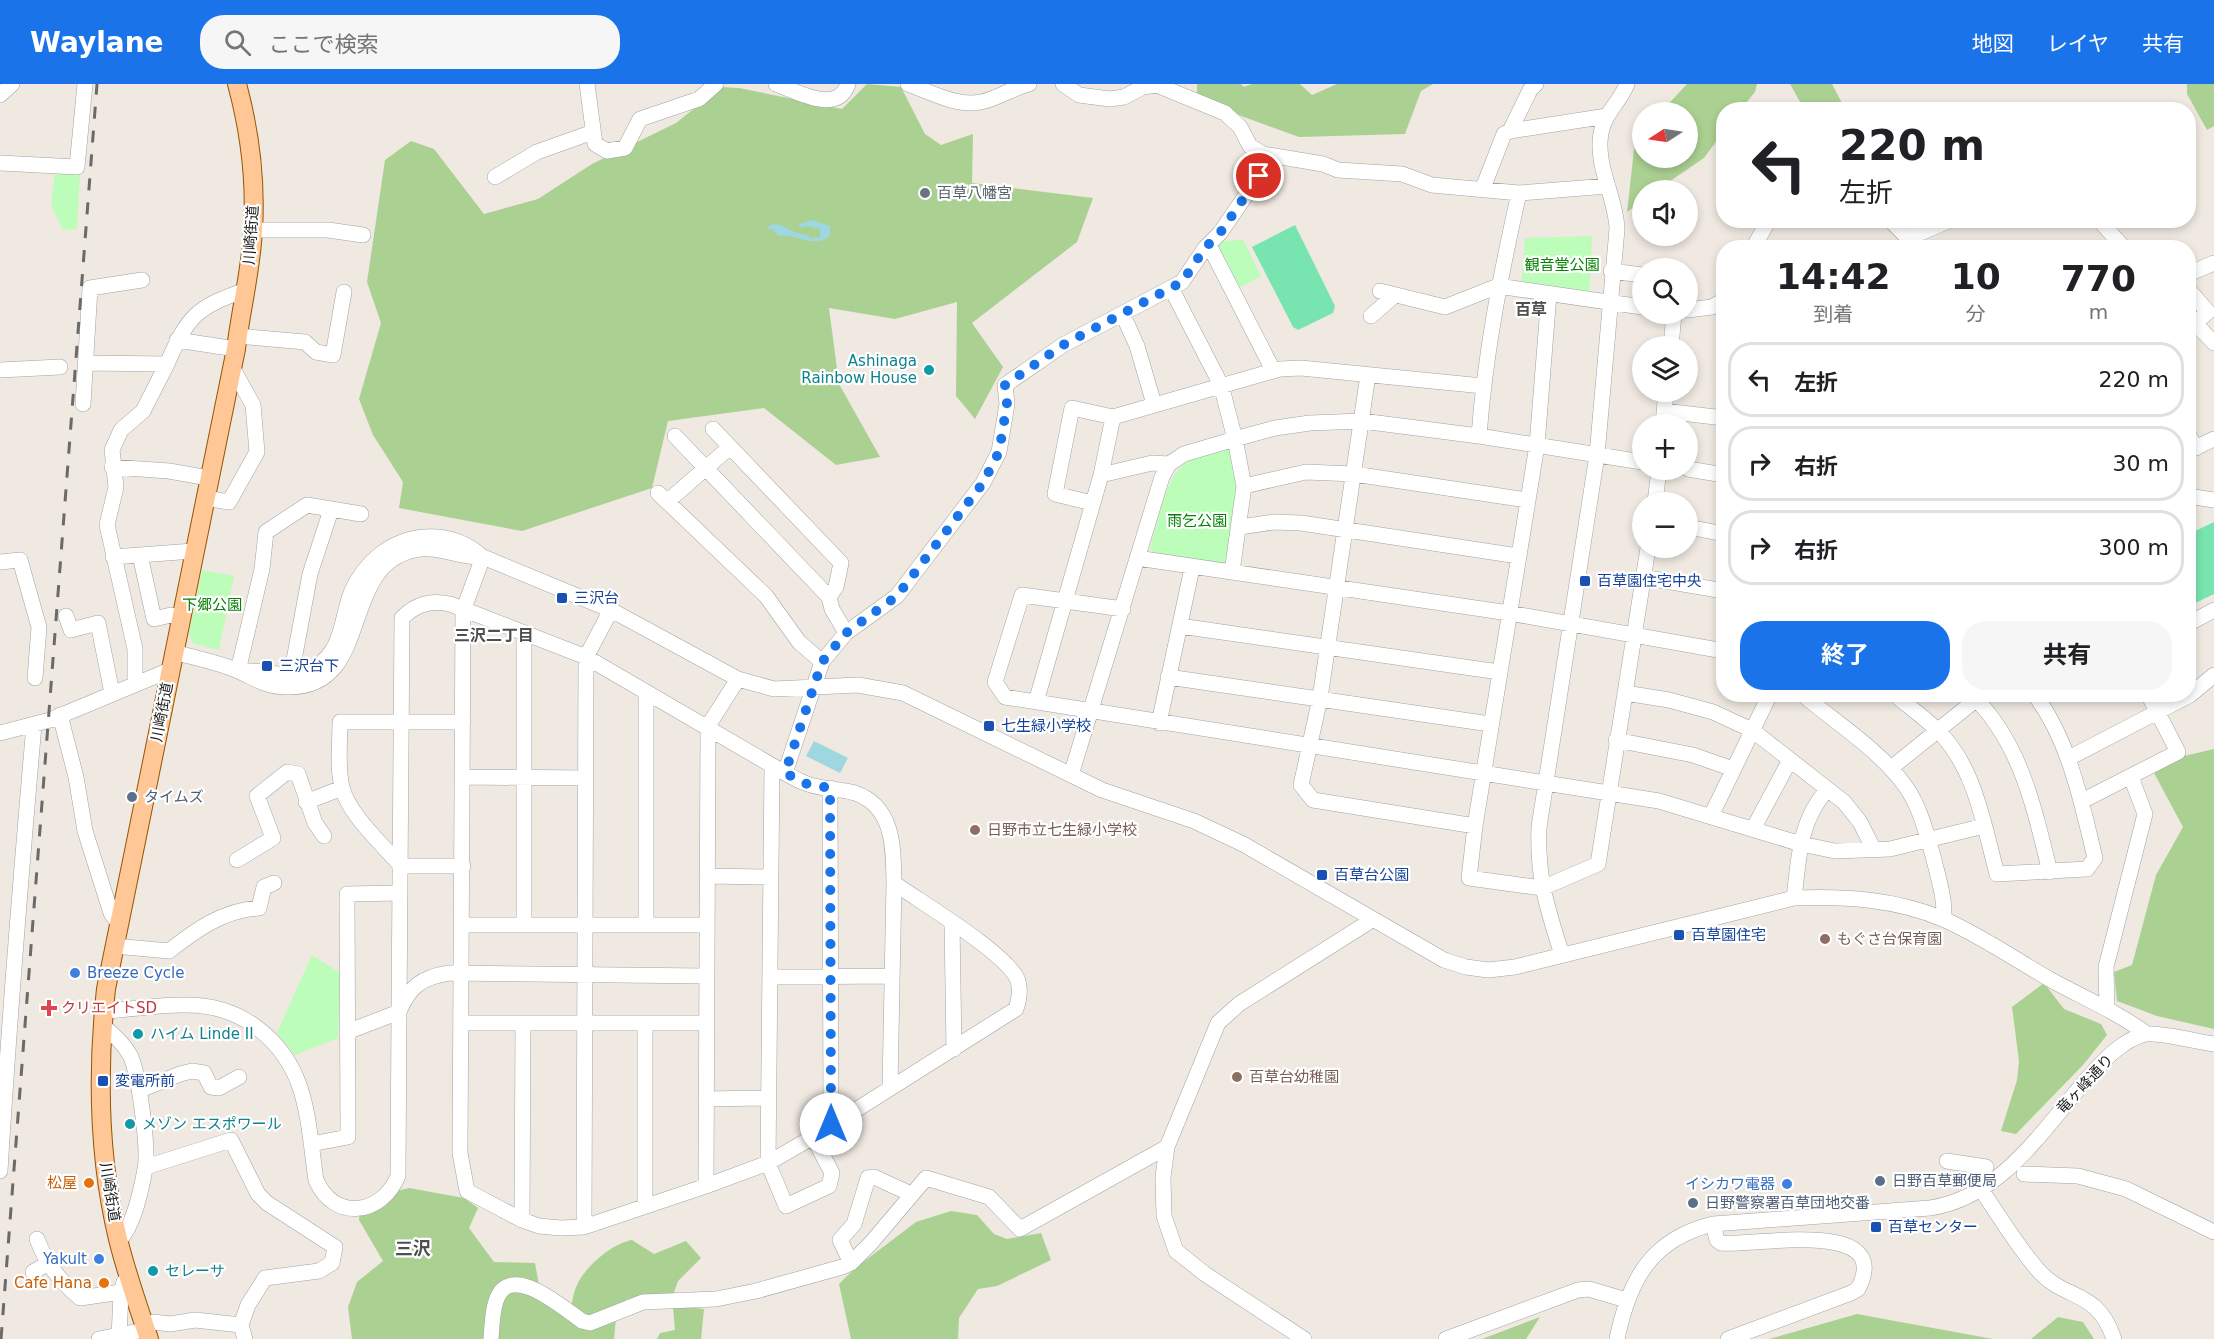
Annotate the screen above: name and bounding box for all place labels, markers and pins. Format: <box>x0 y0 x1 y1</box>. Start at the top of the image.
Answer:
pin <box>1233 150 1284 201</box>
place label: 百草八幡宮 <box>937 184 1012 202</box>
marker: 百草八幡宮 <box>918 186 932 200</box>
place label: Ashinaga Rainbow House <box>801 352 917 387</box>
marker: Ashinaga Rainbow House <box>922 363 936 377</box>
place label: 百草園住宅中央 <box>1597 572 1702 590</box>
marker: 百草園住宅中央 <box>1578 574 1592 588</box>
place label: 三沢台 <box>574 589 619 607</box>
marker: 三沢台 <box>555 591 569 605</box>
place label: 三沢台下 <box>279 657 339 675</box>
marker: 三沢台下 <box>260 659 274 673</box>
place label: 七生緑小学校 <box>1001 717 1091 735</box>
marker: 七生緑小学校 <box>982 719 996 733</box>
place label: タイムズ <box>144 788 204 806</box>
marker: タイムズ <box>125 790 139 804</box>
place label: 日野市立七生緑小学校 <box>987 821 1137 839</box>
marker: 日野市立七生緑小学校 <box>968 823 982 837</box>
place label: 百草台公園 <box>1334 866 1409 884</box>
marker: 百草台公園 <box>1315 868 1329 882</box>
place label: 百草園住宅 <box>1691 926 1766 944</box>
marker: 百草園住宅 <box>1672 928 1686 942</box>
place label: もぐさ台保育園 <box>1837 930 1942 948</box>
marker: もぐさ台保育園 <box>1818 932 1832 946</box>
place label: Breeze Cycle <box>87 964 184 982</box>
marker: Breeze Cycle <box>68 966 82 980</box>
place label: クリエイトSD <box>61 999 157 1017</box>
marker: クリエイトSD <box>42 1001 56 1015</box>
place label: ハイム Linde II <box>150 1025 254 1043</box>
marker: ハイム Linde II <box>131 1027 145 1041</box>
place label: 百草台幼稚園 <box>1249 1068 1339 1086</box>
marker: 百草台幼稚園 <box>1230 1070 1244 1084</box>
place label: 変電所前 <box>115 1072 175 1090</box>
marker: 変電所前 <box>96 1074 110 1088</box>
place label: メゾン エスポワール <box>142 1115 282 1133</box>
marker: メゾン エスポワール <box>123 1117 137 1131</box>
place label: 日野百草郵便局 <box>1892 1172 1997 1190</box>
place label: 松屋 <box>47 1174 77 1192</box>
marker: 日野百草郵便局 <box>1873 1174 1887 1188</box>
place label: イシカワ電器 <box>1685 1175 1775 1193</box>
marker: 松屋 <box>82 1176 96 1190</box>
marker: イシカワ電器 <box>1780 1177 1794 1191</box>
place label: 日野警察署百草団地交番 <box>1705 1194 1870 1212</box>
marker: 日野警察署百草団地交番 <box>1686 1196 1700 1210</box>
place label: 百草センター <box>1888 1218 1978 1236</box>
marker: 百草センター <box>1869 1220 1883 1234</box>
place label: Yakult <box>42 1250 87 1268</box>
marker: Yakult <box>92 1252 106 1266</box>
place label: セレーサ <box>165 1262 225 1280</box>
marker: セレーサ <box>146 1264 160 1278</box>
place label: Cafe Hana <box>14 1274 92 1292</box>
marker: Cafe Hana <box>97 1276 111 1290</box>

